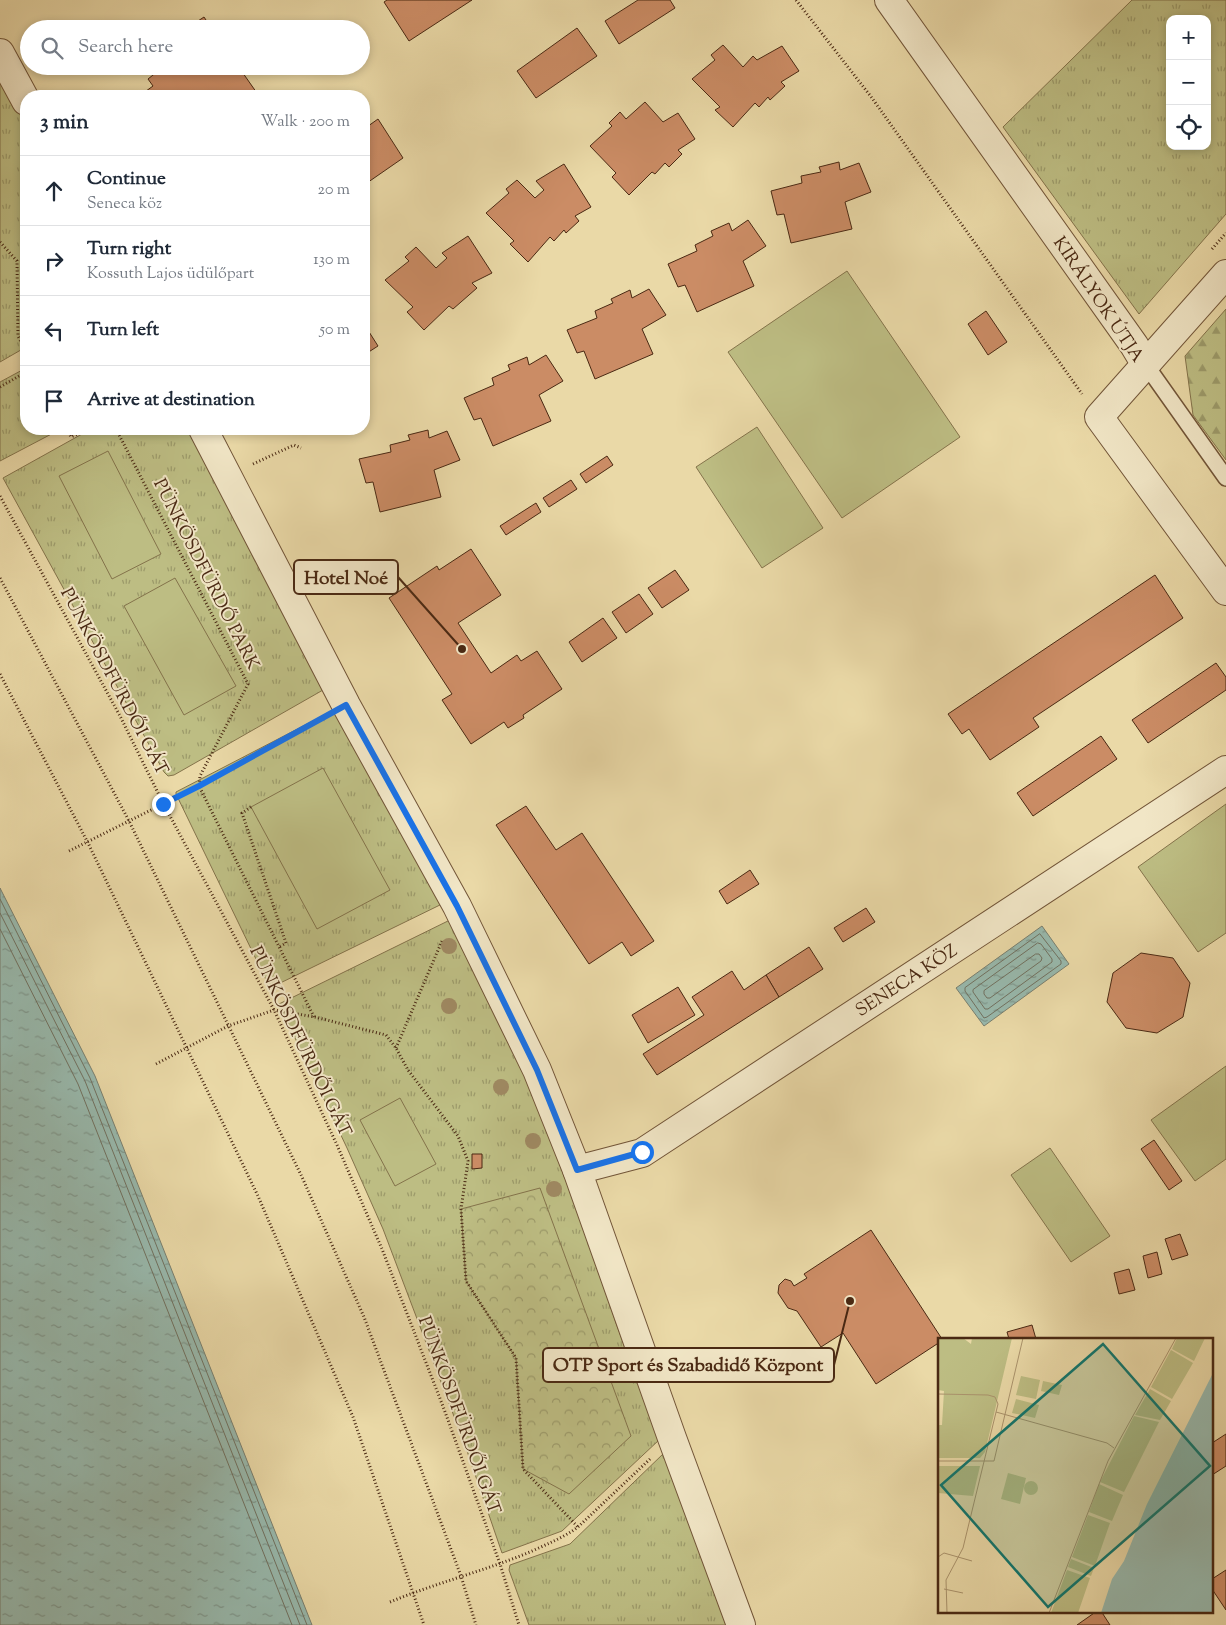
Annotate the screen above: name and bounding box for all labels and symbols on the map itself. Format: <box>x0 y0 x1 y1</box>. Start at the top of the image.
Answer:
street label: KIRÁLYOK ÚTJA <box>1045 231 1150 369</box>
street label: PÜNKÖSDFÜRDŐ PARK <box>146 474 266 675</box>
callout: Hotel Noé <box>294 560 398 594</box>
text: Hotel Noé <box>304 566 388 593</box>
street label: PÜNKÖSDFÜRDŐI GÁT <box>53 583 175 781</box>
route end <box>152 793 175 816</box>
street label: SENECA KÖZ <box>851 939 963 1024</box>
street label: PÜNKÖSDFÜRDŐI GÁT <box>242 942 358 1142</box>
route start <box>631 1141 654 1164</box>
street label: PÜNKÖSDFÜRDŐI GÁT <box>410 1313 507 1519</box>
inset map <box>938 1338 1214 1612</box>
callout: OTP Sport és Szabadidő Központ <box>543 1348 834 1382</box>
text: OTP Sport és Szabadidő Központ <box>553 1353 824 1380</box>

